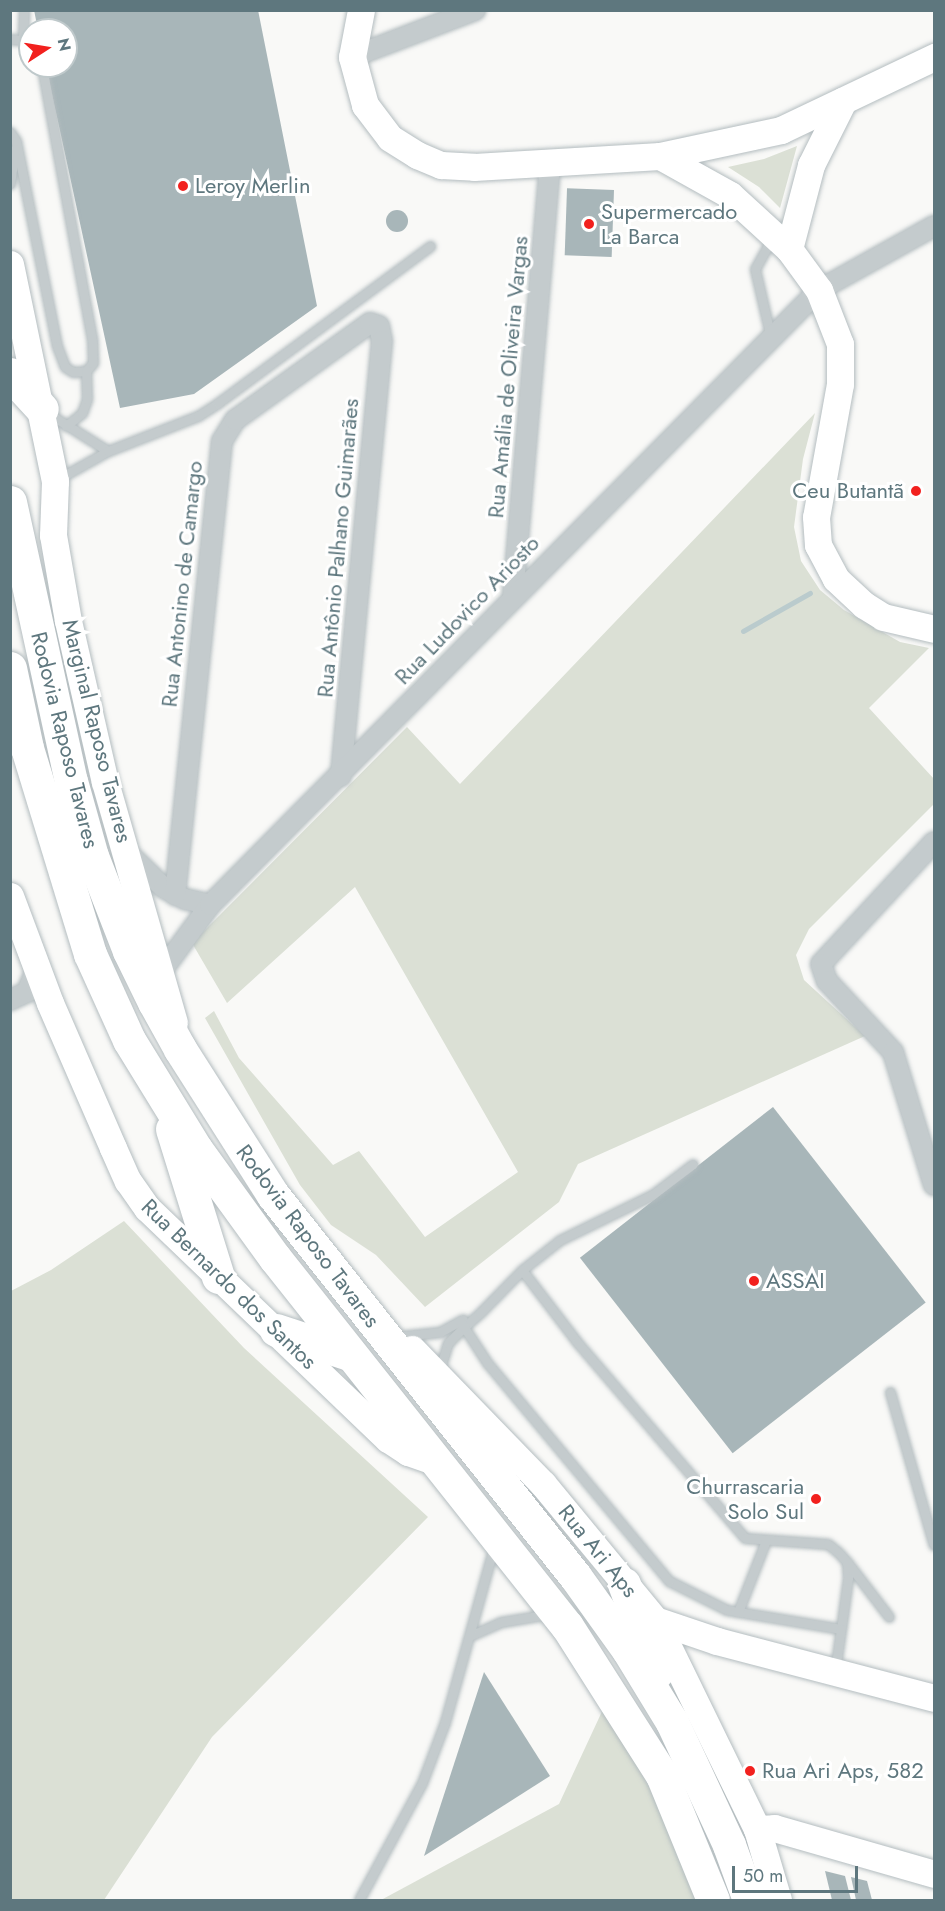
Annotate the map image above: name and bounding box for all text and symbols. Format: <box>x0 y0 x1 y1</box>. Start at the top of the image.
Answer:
north arrow <box>18 18 78 78</box>
text: N <box>52 36 77 53</box>
place label: Leroy Merlin <box>195 173 310 199</box>
marker: Leroy Merlin <box>176 179 190 193</box>
place label: Supermercado La Barca <box>601 198 737 249</box>
marker: Supermercado La Barca <box>582 217 596 231</box>
street label: Rua Amália de Oliveira Vargas <box>483 235 533 519</box>
street label: Rua Antônio Palhano Guimarães <box>312 397 364 699</box>
street label: Rua Antonino de Camargo <box>156 460 208 708</box>
place label: Ceu Butantã <box>792 478 904 504</box>
marker: Ceu Butantã <box>909 484 923 498</box>
street label: Rua Ludovico Ariosto <box>389 530 545 690</box>
street label: Marginal Raposo Tavares <box>57 617 137 845</box>
street label: Rodovia Raposo Tavares <box>25 629 105 851</box>
street label: Rodovia Raposo Tavares <box>231 1139 385 1333</box>
street label: Rua Bernardo dos Santos <box>136 1193 322 1375</box>
place label: ASSAI <box>766 1268 825 1294</box>
marker: ASSAI <box>747 1274 761 1288</box>
place label: Churrascaria Solo Sul <box>686 1473 804 1524</box>
marker: Churrascaria Solo Sul <box>809 1492 823 1506</box>
street label: Rua Ari Aps <box>553 1499 643 1603</box>
place label: Rua Ari Aps, 582 <box>762 1758 924 1784</box>
marker: Rua Ari Aps, 582 <box>743 1764 757 1778</box>
scale bar <box>735 1854 861 1892</box>
text: 50 m <box>743 1863 783 1889</box>

